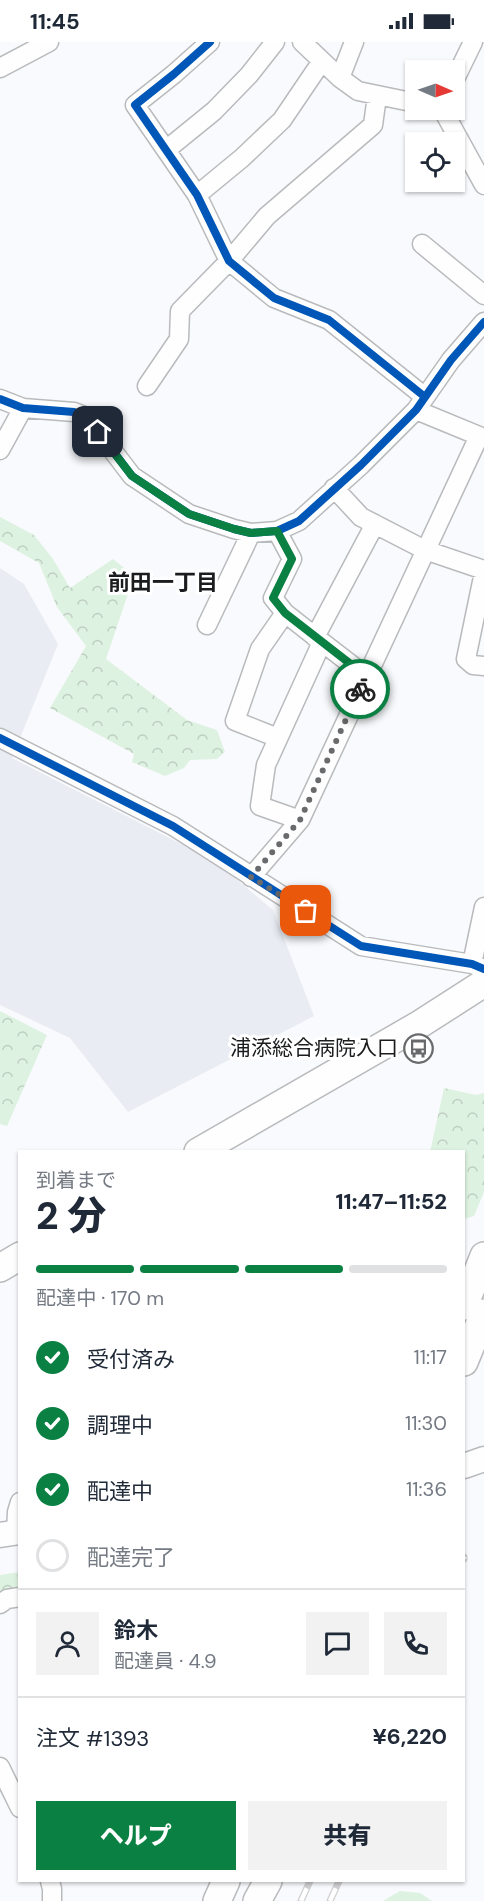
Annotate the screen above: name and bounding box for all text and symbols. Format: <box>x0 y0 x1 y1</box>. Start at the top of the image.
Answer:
text: 11:45 <box>30 7 80 36</box>
north arrow <box>405 60 465 120</box>
map controls <box>405 60 465 192</box>
button: locate <box>405 132 465 192</box>
pin <box>72 406 123 457</box>
icon: home <box>81 415 114 448</box>
district label: 前田一丁目 <box>108 568 218 597</box>
courier <box>330 659 390 719</box>
icon: bike <box>344 673 377 706</box>
pin <box>280 885 331 936</box>
icon: bag <box>289 894 322 927</box>
bus stop icon: 浦添総合病院入口 <box>403 1032 435 1064</box>
place label: 浦添総合病院入口 <box>230 1034 398 1062</box>
text: 到着まで <box>36 1167 116 1193</box>
text: 11:47–11:52 <box>335 1187 447 1216</box>
text: 2 分 <box>36 1190 107 1241</box>
text: 配達中 · 170 m <box>36 1285 164 1311</box>
icon: check <box>36 1341 69 1374</box>
text: 11:17 <box>414 1344 447 1370</box>
text: 受付済み <box>87 1345 175 1374</box>
icon: check <box>36 1407 69 1440</box>
text: 11:30 <box>405 1410 447 1436</box>
text: 調理中 <box>87 1411 153 1440</box>
icon: check <box>36 1473 69 1506</box>
text: 11:36 <box>406 1476 447 1502</box>
text: 配達中 <box>87 1477 153 1506</box>
text: 配達完了 <box>87 1543 175 1572</box>
button: person <box>36 1612 99 1675</box>
button: chat <box>306 1612 369 1675</box>
button: phone <box>384 1612 447 1675</box>
text: 鈴木 <box>114 1616 158 1645</box>
text: 配達員 · 4.9 <box>114 1648 217 1674</box>
text: ¥6,220 <box>373 1722 447 1751</box>
text: 注文 #1393 <box>36 1724 149 1753</box>
button: ヘルプ <box>36 1801 236 1870</box>
button: 共有 <box>248 1801 447 1870</box>

